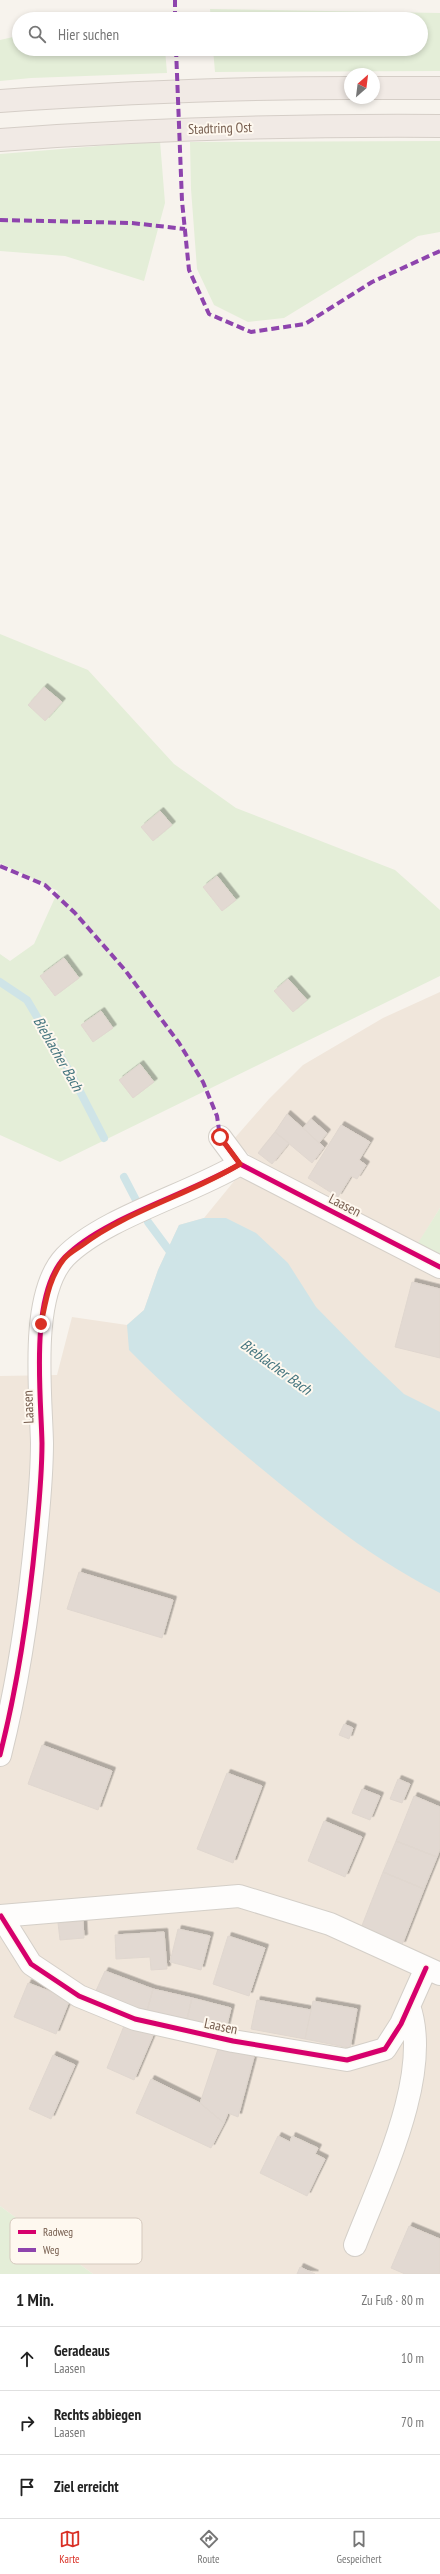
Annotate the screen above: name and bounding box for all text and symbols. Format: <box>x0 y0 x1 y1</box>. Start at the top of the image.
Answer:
search box <box>12 12 428 56</box>
icon: search <box>26 23 48 45</box>
text: Hier suchen <box>58 25 119 44</box>
north arrow <box>344 68 380 104</box>
street label: Stadtring Ost <box>188 118 252 138</box>
water label: Bieblacher Bach <box>29 1013 88 1096</box>
route start <box>211 1128 229 1146</box>
street label: Laasen <box>326 1189 364 1221</box>
route end <box>32 1315 50 1333</box>
water label: Bieblacher Bach <box>237 1335 317 1399</box>
street label: Laasen <box>18 1390 38 1424</box>
street label: Laasen <box>203 2014 239 2038</box>
legend <box>10 2218 142 2264</box>
text: Radweg <box>43 2225 73 2239</box>
text: Weg <box>43 2243 59 2257</box>
text: 1 Min. <box>16 2289 54 2311</box>
text: Zu Fuß · 80 m <box>362 2292 424 2309</box>
text: Geradeaus <box>54 2341 110 2360</box>
icon: ahead <box>16 2348 38 2370</box>
text: 10 m <box>401 2350 424 2367</box>
text: Laasen <box>54 2360 85 2377</box>
text: Rechts abbiegen <box>54 2405 141 2424</box>
icon: right <box>16 2412 38 2434</box>
text: 70 m <box>401 2414 424 2431</box>
text: Laasen <box>54 2424 85 2441</box>
icon: arrive <box>16 2476 38 2498</box>
text: Ziel erreicht <box>54 2477 119 2496</box>
tab: Karte <box>59 2528 81 2566</box>
tab: Route <box>198 2528 220 2566</box>
tab: Gespeichert <box>337 2528 382 2566</box>

